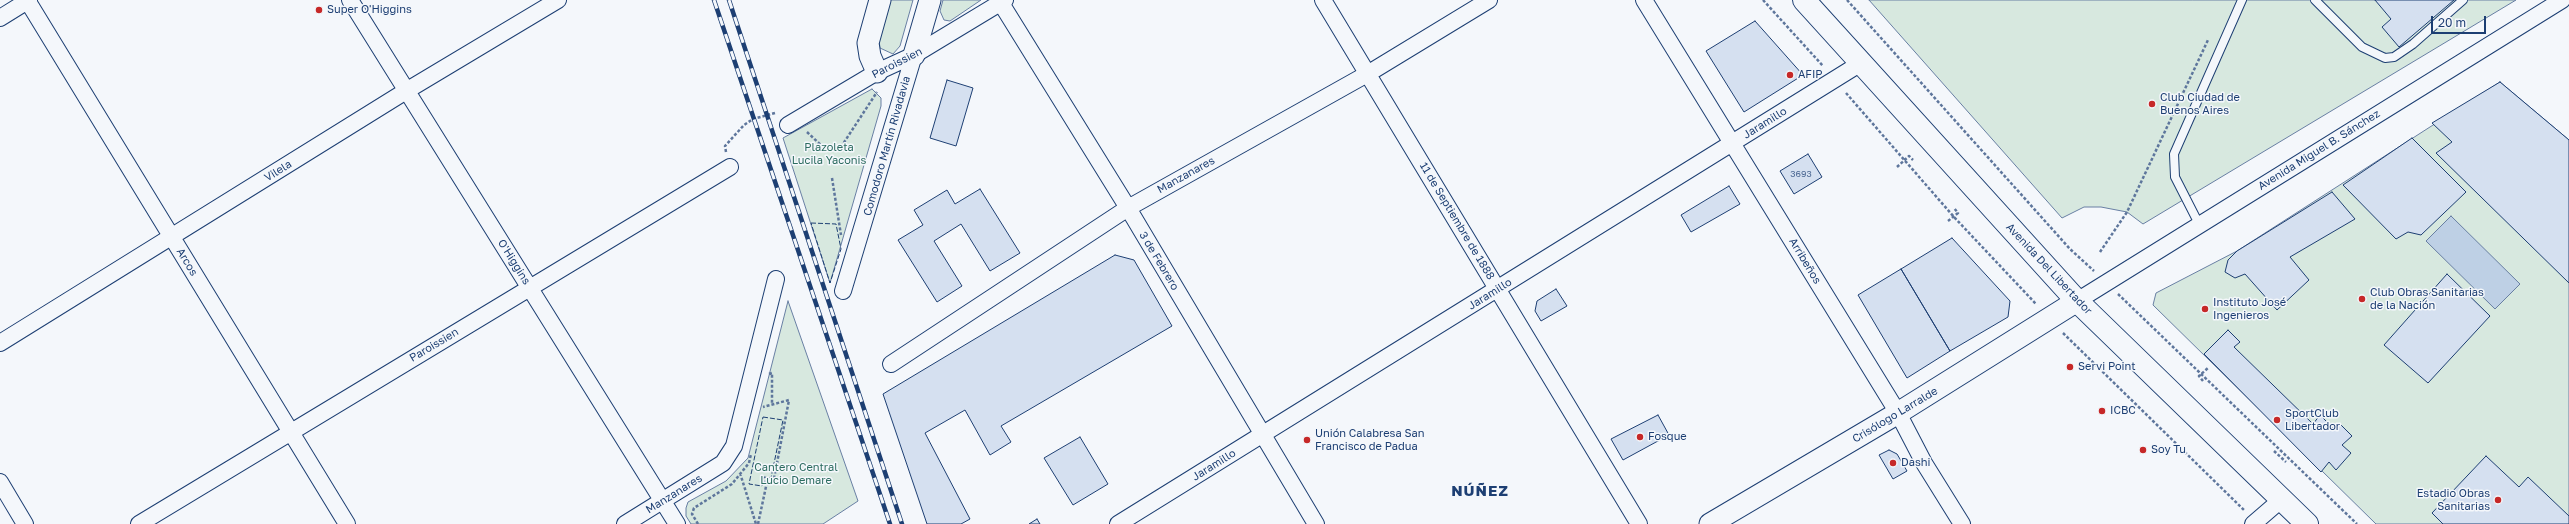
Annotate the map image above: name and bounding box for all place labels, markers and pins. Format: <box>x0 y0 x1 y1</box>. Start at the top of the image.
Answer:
place label: Super O'Higgins <box>327 3 412 17</box>
marker: Super O'Higgins <box>314 5 324 15</box>
place label: AFIP <box>1798 68 1823 82</box>
marker: AFIP <box>1785 70 1795 80</box>
place label: Club Ciudad de Buenos Aires <box>2160 91 2240 117</box>
marker: Club Ciudad de Buenos Aires <box>2147 99 2157 109</box>
place label: Club Obras Sanitarias de la Nación <box>2370 286 2484 312</box>
marker: Club Obras Sanitarias de la Nación <box>2357 294 2367 304</box>
place label: Instituto José Ingenieros <box>2213 296 2286 322</box>
marker: Instituto José Ingenieros <box>2200 304 2210 314</box>
place label: Servi Point <box>2078 360 2136 374</box>
marker: Servi Point <box>2065 362 2075 372</box>
place label: ICBC <box>2110 404 2136 418</box>
marker: ICBC <box>2097 406 2107 416</box>
place label: SportClub Libertador <box>2285 407 2340 433</box>
marker: SportClub Libertador <box>2272 415 2282 425</box>
place label: Unión Calabresa San Francisco de Padua <box>1315 427 1424 453</box>
place label: Fosque <box>1648 430 1687 444</box>
marker: Fosque <box>1635 432 1645 442</box>
marker: Unión Calabresa San Francisco de Padua <box>1302 435 1312 445</box>
place label: Soy Tu <box>2151 443 2186 457</box>
marker: Soy Tu <box>2138 445 2148 455</box>
place label: Dashi <box>1901 456 1930 470</box>
marker: Dashi <box>1888 458 1898 468</box>
place label: Estadio Obras Sanitarias <box>2417 487 2490 513</box>
marker: Estadio Obras Sanitarias <box>2493 495 2503 505</box>

